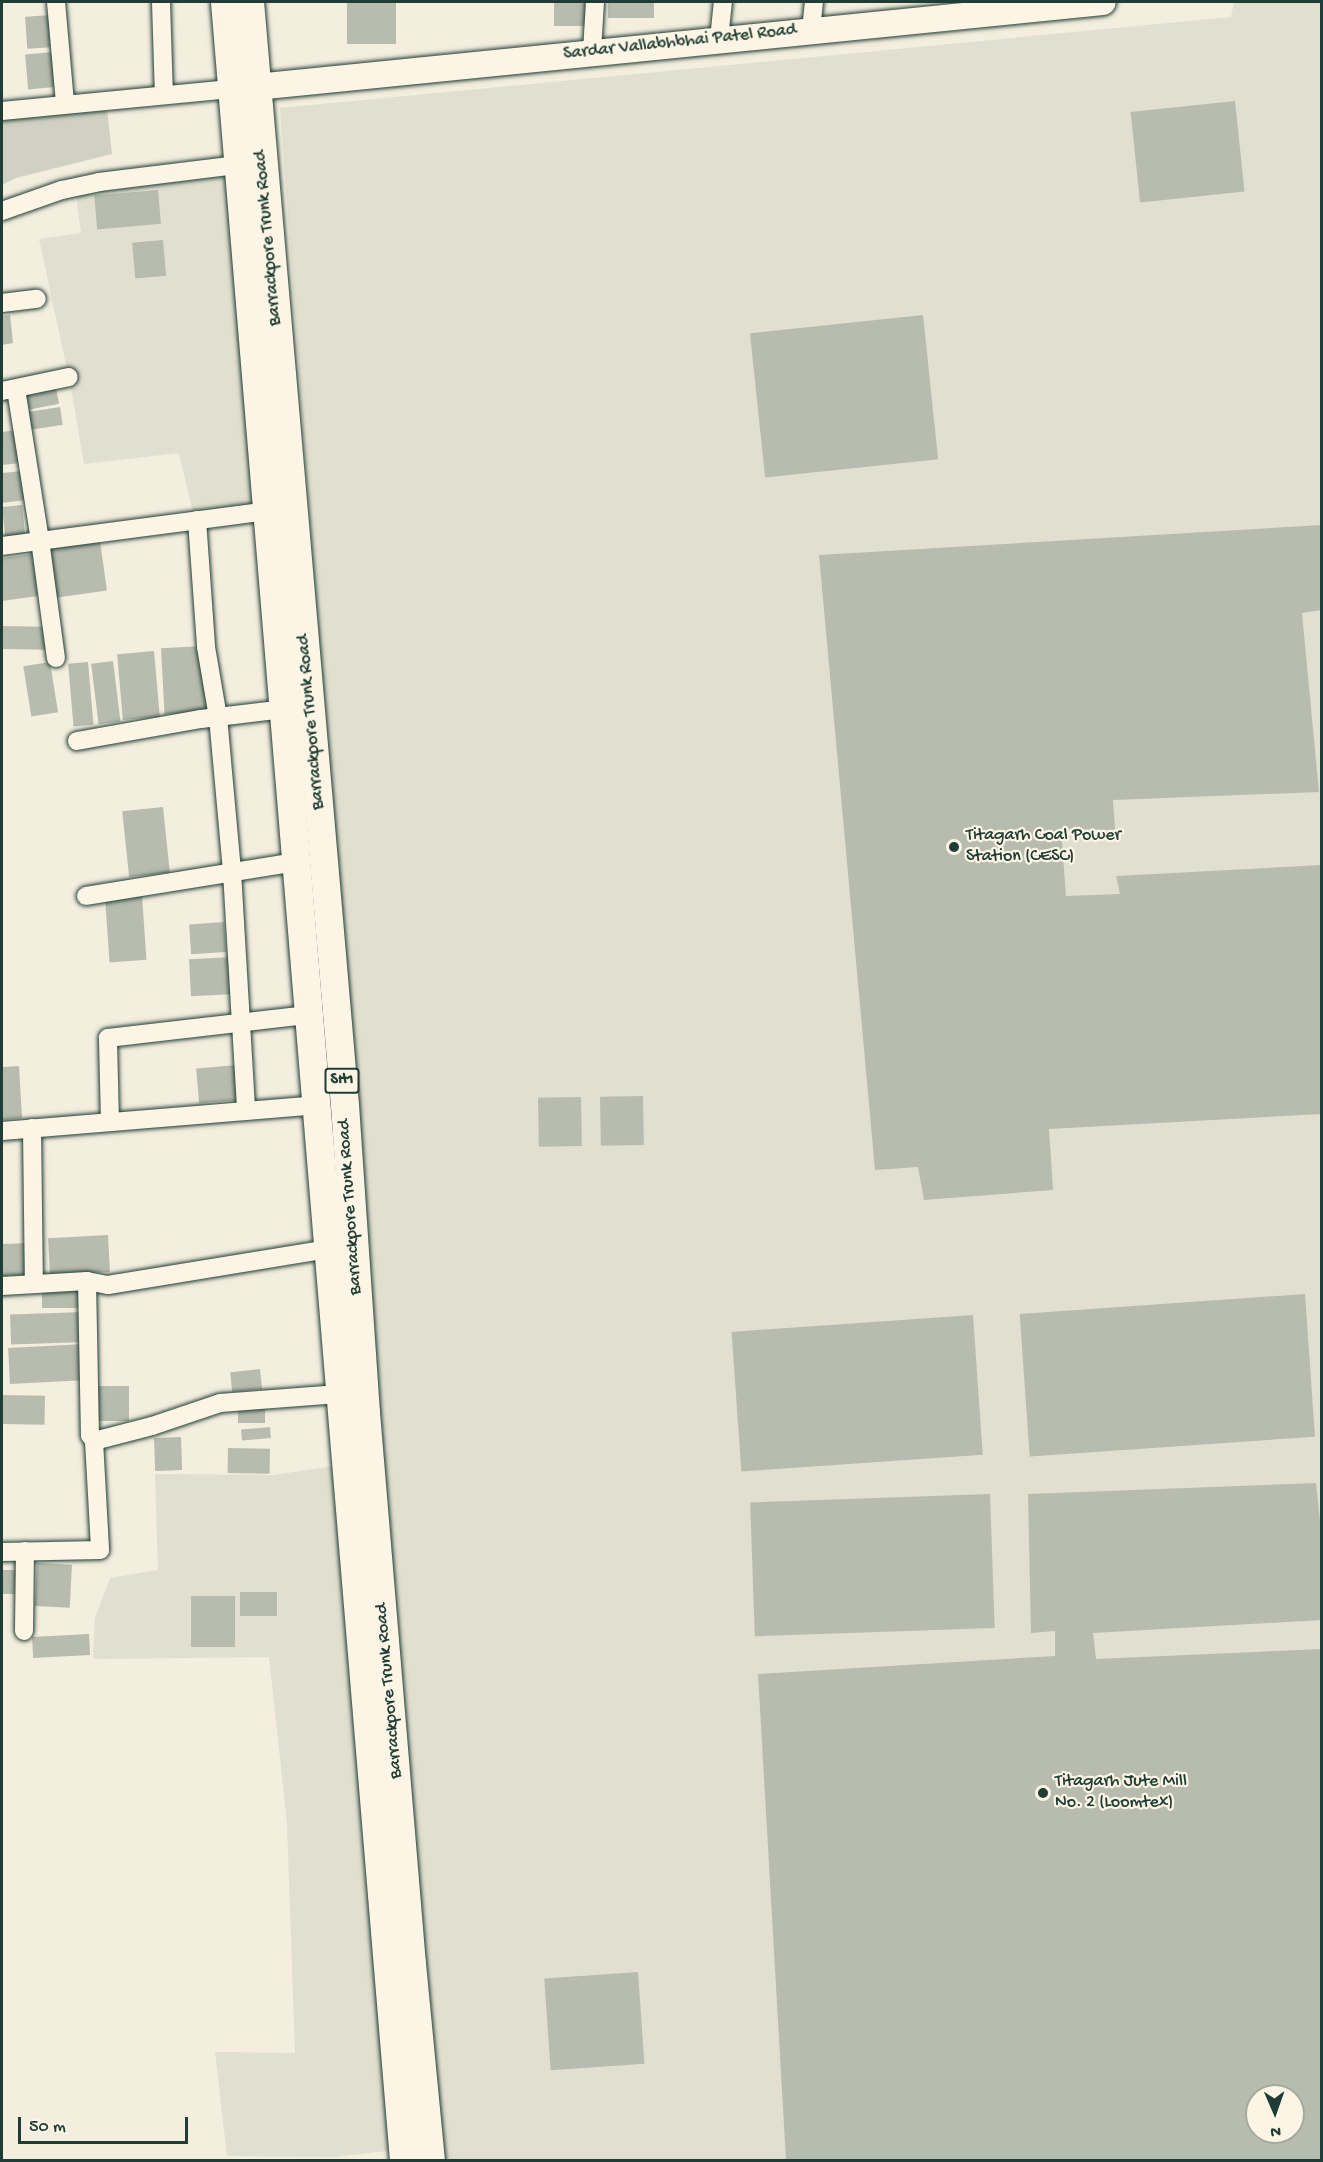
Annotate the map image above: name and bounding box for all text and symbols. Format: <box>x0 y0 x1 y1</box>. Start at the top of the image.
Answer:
street label: Sardar Vallabhbhai Patel Road <box>562 20 798 66</box>
street label: Barrackpore Trunk Road <box>251 149 287 327</box>
street label: Barrackpore Trunk Road <box>294 633 330 811</box>
place label: Titagarh Coal Power Station (CESC) <box>966 826 1121 868</box>
marker: Titagarh Coal Power Station (CESC) <box>947 840 961 854</box>
road number: SH1 <box>324 1068 360 1094</box>
street label: Barrackpore Trunk Road <box>334 1118 368 1296</box>
street label: Barrackpore Trunk Road <box>372 1602 408 1780</box>
place label: Titagarh Jute Mill No. 2 (Loomtex) <box>1055 1772 1187 1814</box>
marker: Titagarh Jute Mill No. 2 (Loomtex) <box>1036 1786 1050 1800</box>
north arrow <box>1245 2084 1305 2144</box>
scale bar <box>21 2105 190 2143</box>
text: 50 m <box>29 2117 66 2138</box>
text: N <box>1270 2121 1281 2140</box>

